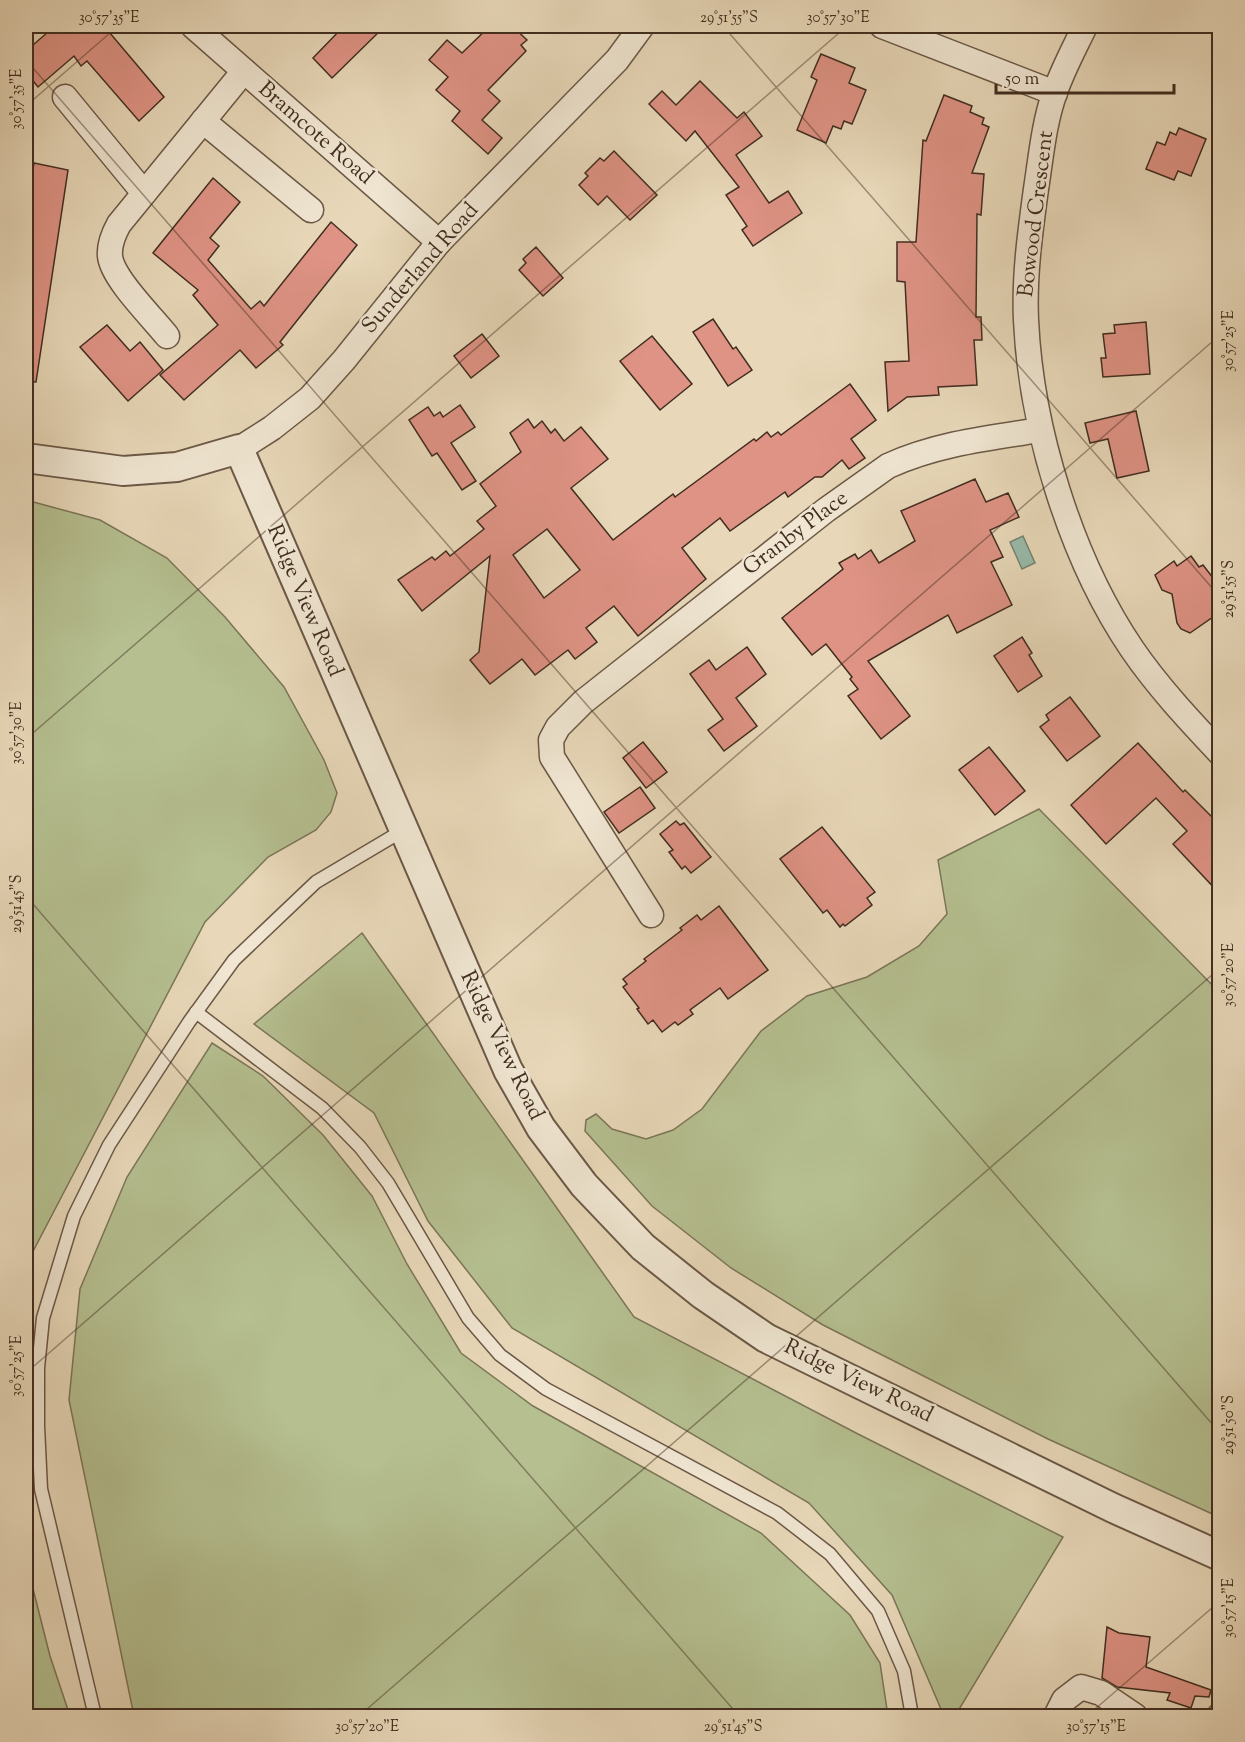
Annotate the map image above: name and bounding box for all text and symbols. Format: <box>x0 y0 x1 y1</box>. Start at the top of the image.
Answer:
text: 30°57'35"E <box>79 8 139 29</box>
text: 29°51'55"S <box>700 8 758 29</box>
text: 30°57'30"E <box>807 8 869 29</box>
scale bar <box>996 57 1174 95</box>
text: 50 m <box>1004 67 1040 93</box>
text: 30°57'35"E <box>7 69 28 129</box>
street label: Bramcote Road <box>250 75 380 193</box>
street label: Bowood Crescent <box>1011 129 1063 299</box>
street label: Sunderland Road <box>355 196 487 342</box>
text: 30°57'25"E <box>1219 310 1240 372</box>
street label: Granby Place <box>737 484 855 584</box>
street label: Ridge View Road <box>257 520 351 682</box>
text: 29°51'55"S <box>1219 560 1240 618</box>
text: 30°57'30"E <box>7 702 28 764</box>
text: 29°51'45"S <box>7 875 28 933</box>
text: 30°57'20"E <box>1219 943 1240 1007</box>
street label: Ridge View Road <box>451 966 551 1126</box>
street label: Ridge View Road <box>778 1332 938 1432</box>
text: 30°57'25"E <box>7 1335 28 1397</box>
text: 29°51'50"S <box>1219 1395 1240 1455</box>
text: 30°57'15"E <box>1219 1578 1240 1638</box>
text: 30°57'20"E <box>335 1717 399 1738</box>
text: 29°51'45"S <box>704 1717 762 1738</box>
text: 30°57'15"E <box>1066 1717 1126 1738</box>

